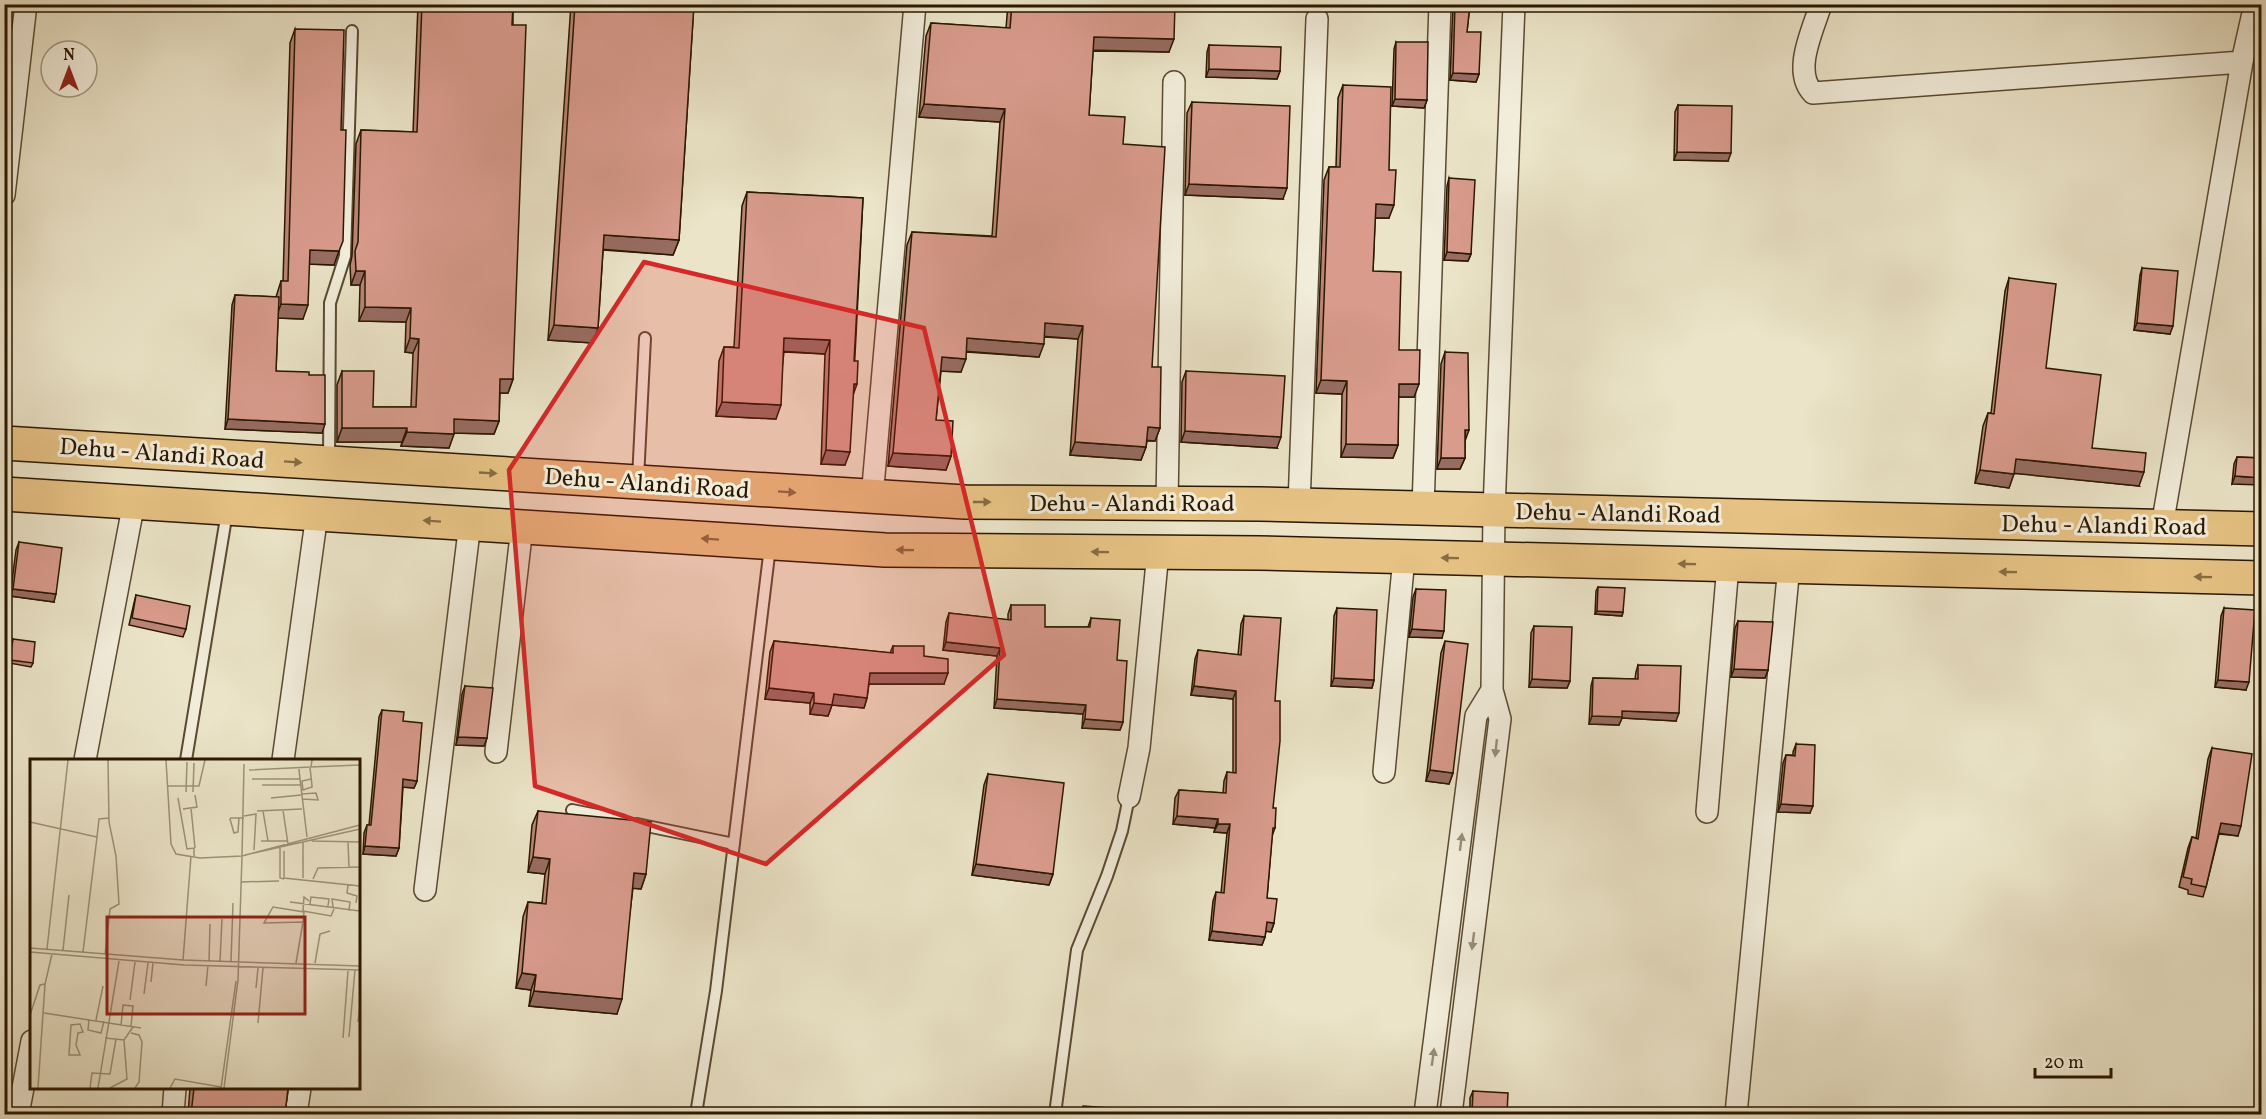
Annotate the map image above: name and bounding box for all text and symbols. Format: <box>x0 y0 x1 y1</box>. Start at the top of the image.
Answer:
north arrow <box>39 39 99 99</box>
text: N <box>63 45 75 67</box>
street label: Dehu - Alandi Road <box>58 431 266 479</box>
one-way arrow <box>284 457 303 466</box>
street label: Dehu - Alandi Road <box>543 461 751 509</box>
one-way arrow <box>479 468 498 477</box>
one-way arrow <box>778 487 797 497</box>
street label: Dehu - Alandi Road <box>1029 488 1235 522</box>
street label: Dehu - Alandi Road <box>1515 496 1721 534</box>
one-way arrow <box>973 497 992 507</box>
street label: Dehu - Alandi Road <box>2001 508 2207 546</box>
one-way arrow <box>422 516 441 526</box>
one-way arrow <box>701 534 720 543</box>
one-way arrow <box>895 545 914 555</box>
one-way arrow <box>1090 547 1109 557</box>
one-way arrow <box>1441 553 1460 563</box>
one-way arrow <box>1678 559 1697 569</box>
one-way arrow <box>1999 567 2018 576</box>
one-way arrow <box>2194 572 2213 581</box>
one-way arrow <box>1492 738 1501 757</box>
inset map <box>30 759 360 1089</box>
one-way arrow <box>1456 833 1466 852</box>
one-way arrow <box>1469 932 1478 951</box>
scale bar <box>2035 1041 2112 1079</box>
one-way arrow <box>1428 1047 1438 1066</box>
text: 20 m <box>2044 1051 2084 1076</box>

